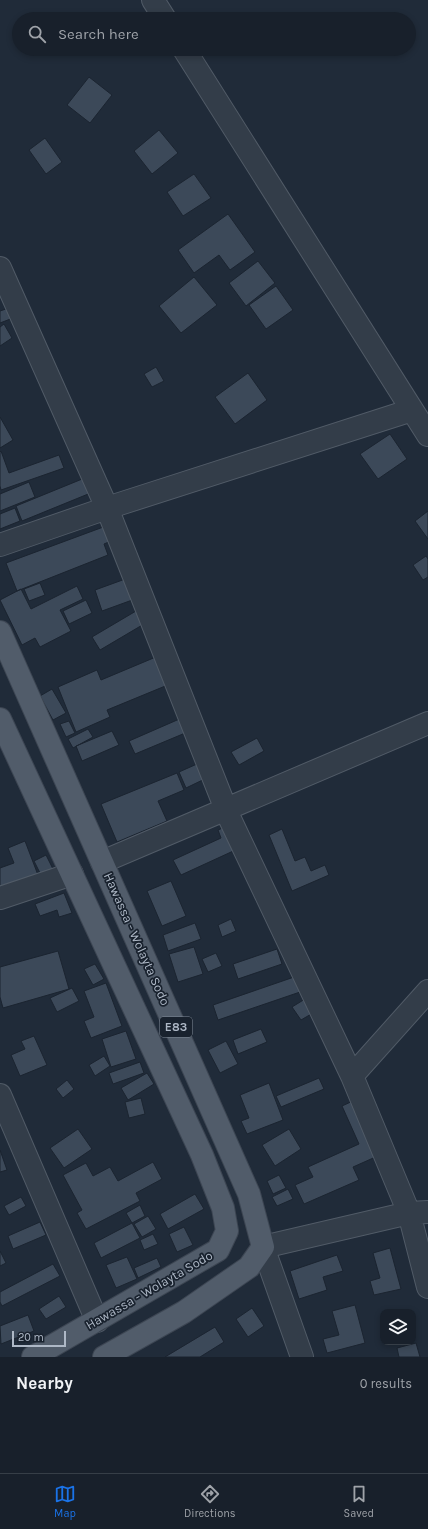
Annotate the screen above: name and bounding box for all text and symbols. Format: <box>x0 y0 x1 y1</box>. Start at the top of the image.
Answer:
search box <box>12 12 416 56</box>
icon: search <box>26 23 48 45</box>
text: Search here <box>58 25 139 43</box>
street label: Hawassa - Wolayta Sodo <box>101 870 173 1008</box>
road number: E83 <box>160 1017 192 1037</box>
street label: Hawassa - Wolayta Sodo <box>83 1248 215 1332</box>
map controls <box>380 1309 416 1345</box>
button: layers <box>380 1309 416 1345</box>
scale bar <box>12 1329 66 1348</box>
text: 20 m <box>18 1331 44 1344</box>
text: Nearby <box>16 1373 73 1393</box>
text: 0 results <box>360 1376 412 1391</box>
tab: Map <box>54 1483 76 1520</box>
tab: Directions <box>184 1483 236 1520</box>
tab: Saved <box>344 1483 374 1520</box>

